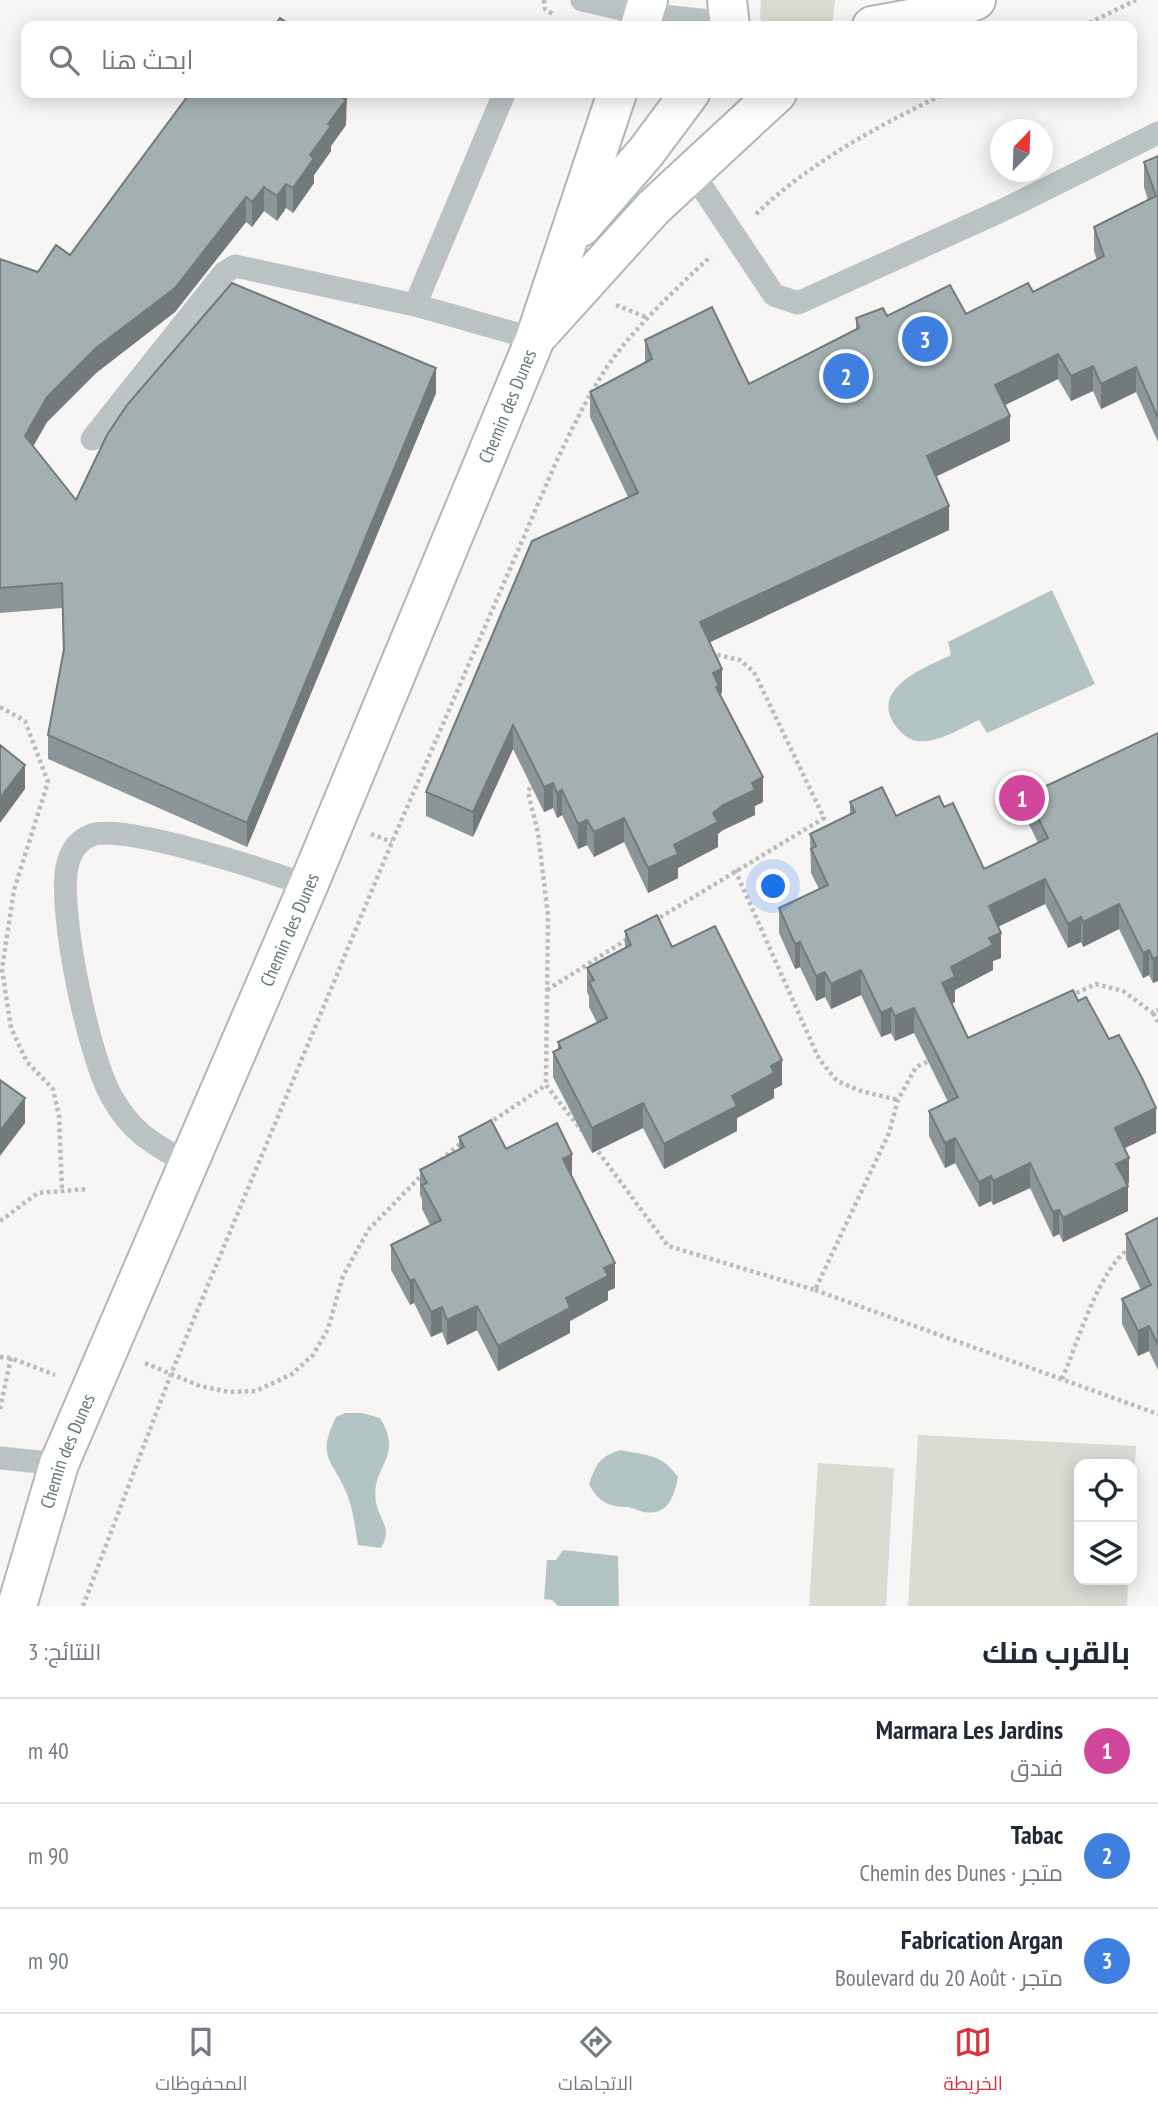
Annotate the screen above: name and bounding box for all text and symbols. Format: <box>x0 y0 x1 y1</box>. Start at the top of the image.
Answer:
search box <box>21 21 1137 98</box>
icon: search <box>45 41 83 79</box>
text: ابحث هنا <box>101 43 193 76</box>
north arrow <box>990 119 1053 182</box>
pin: 3 <box>902 313 948 365</box>
street label: Chemin des Dunes <box>473 346 541 467</box>
pin: 2 <box>823 350 869 402</box>
pin: 1 <box>999 772 1045 824</box>
street label: Chemin des Dunes <box>254 869 324 990</box>
your location <box>756 869 790 903</box>
street label: Chemin des Dunes <box>35 1390 100 1511</box>
map controls <box>1074 1459 1137 1585</box>
button: locate <box>1074 1459 1137 1522</box>
button: layers <box>1074 1522 1137 1585</box>
text: بالقرب منك <box>982 1632 1130 1671</box>
text: النتائج: 3 <box>28 1637 101 1666</box>
text: Marmara Les Jardins <box>876 1713 1063 1746</box>
text: 40 m <box>28 1736 69 1765</box>
text: 1 <box>1102 1736 1113 1765</box>
text: فندق <box>1010 1753 1063 1782</box>
text: Tabac <box>1011 1818 1063 1851</box>
text: 90 m <box>28 1841 69 1870</box>
text: 2 <box>1102 1841 1113 1870</box>
text: متجر · Chemin des Dunes <box>859 1858 1063 1887</box>
text: Fabrication Argan <box>901 1923 1063 1956</box>
text: 90 m <box>28 1946 69 1975</box>
text: 3 <box>1102 1946 1113 1975</box>
text: متجر · Boulevard du 20 Août <box>835 1963 1063 1992</box>
tab: المحفوظات <box>155 2023 248 2101</box>
tab: الاتجاهات <box>558 2023 633 2101</box>
tab: الخريطة <box>944 2023 1003 2101</box>

